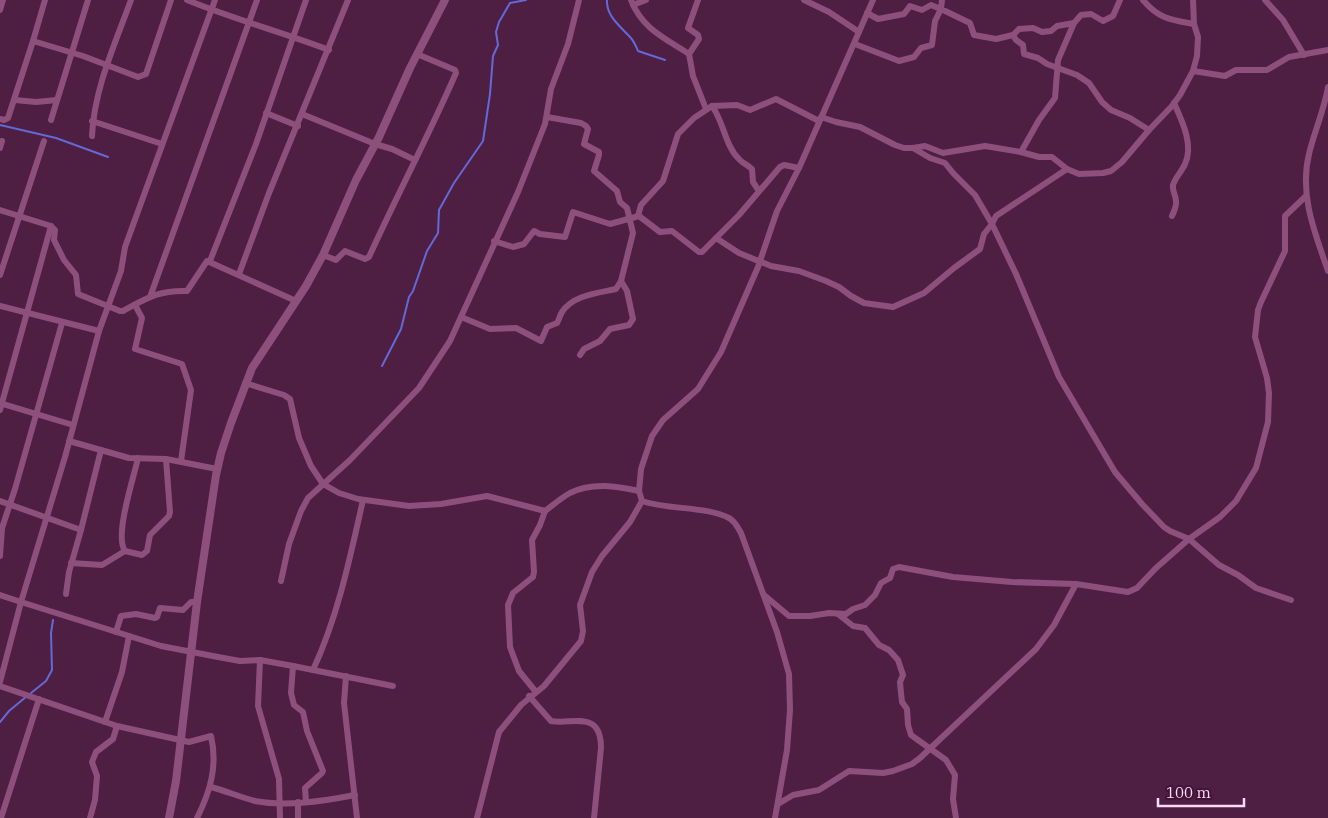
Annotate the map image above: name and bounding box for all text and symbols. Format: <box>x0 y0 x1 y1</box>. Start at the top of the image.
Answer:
scale bar <box>1158 776 1244 808</box>
text: 100 m <box>1166 783 1211 802</box>

